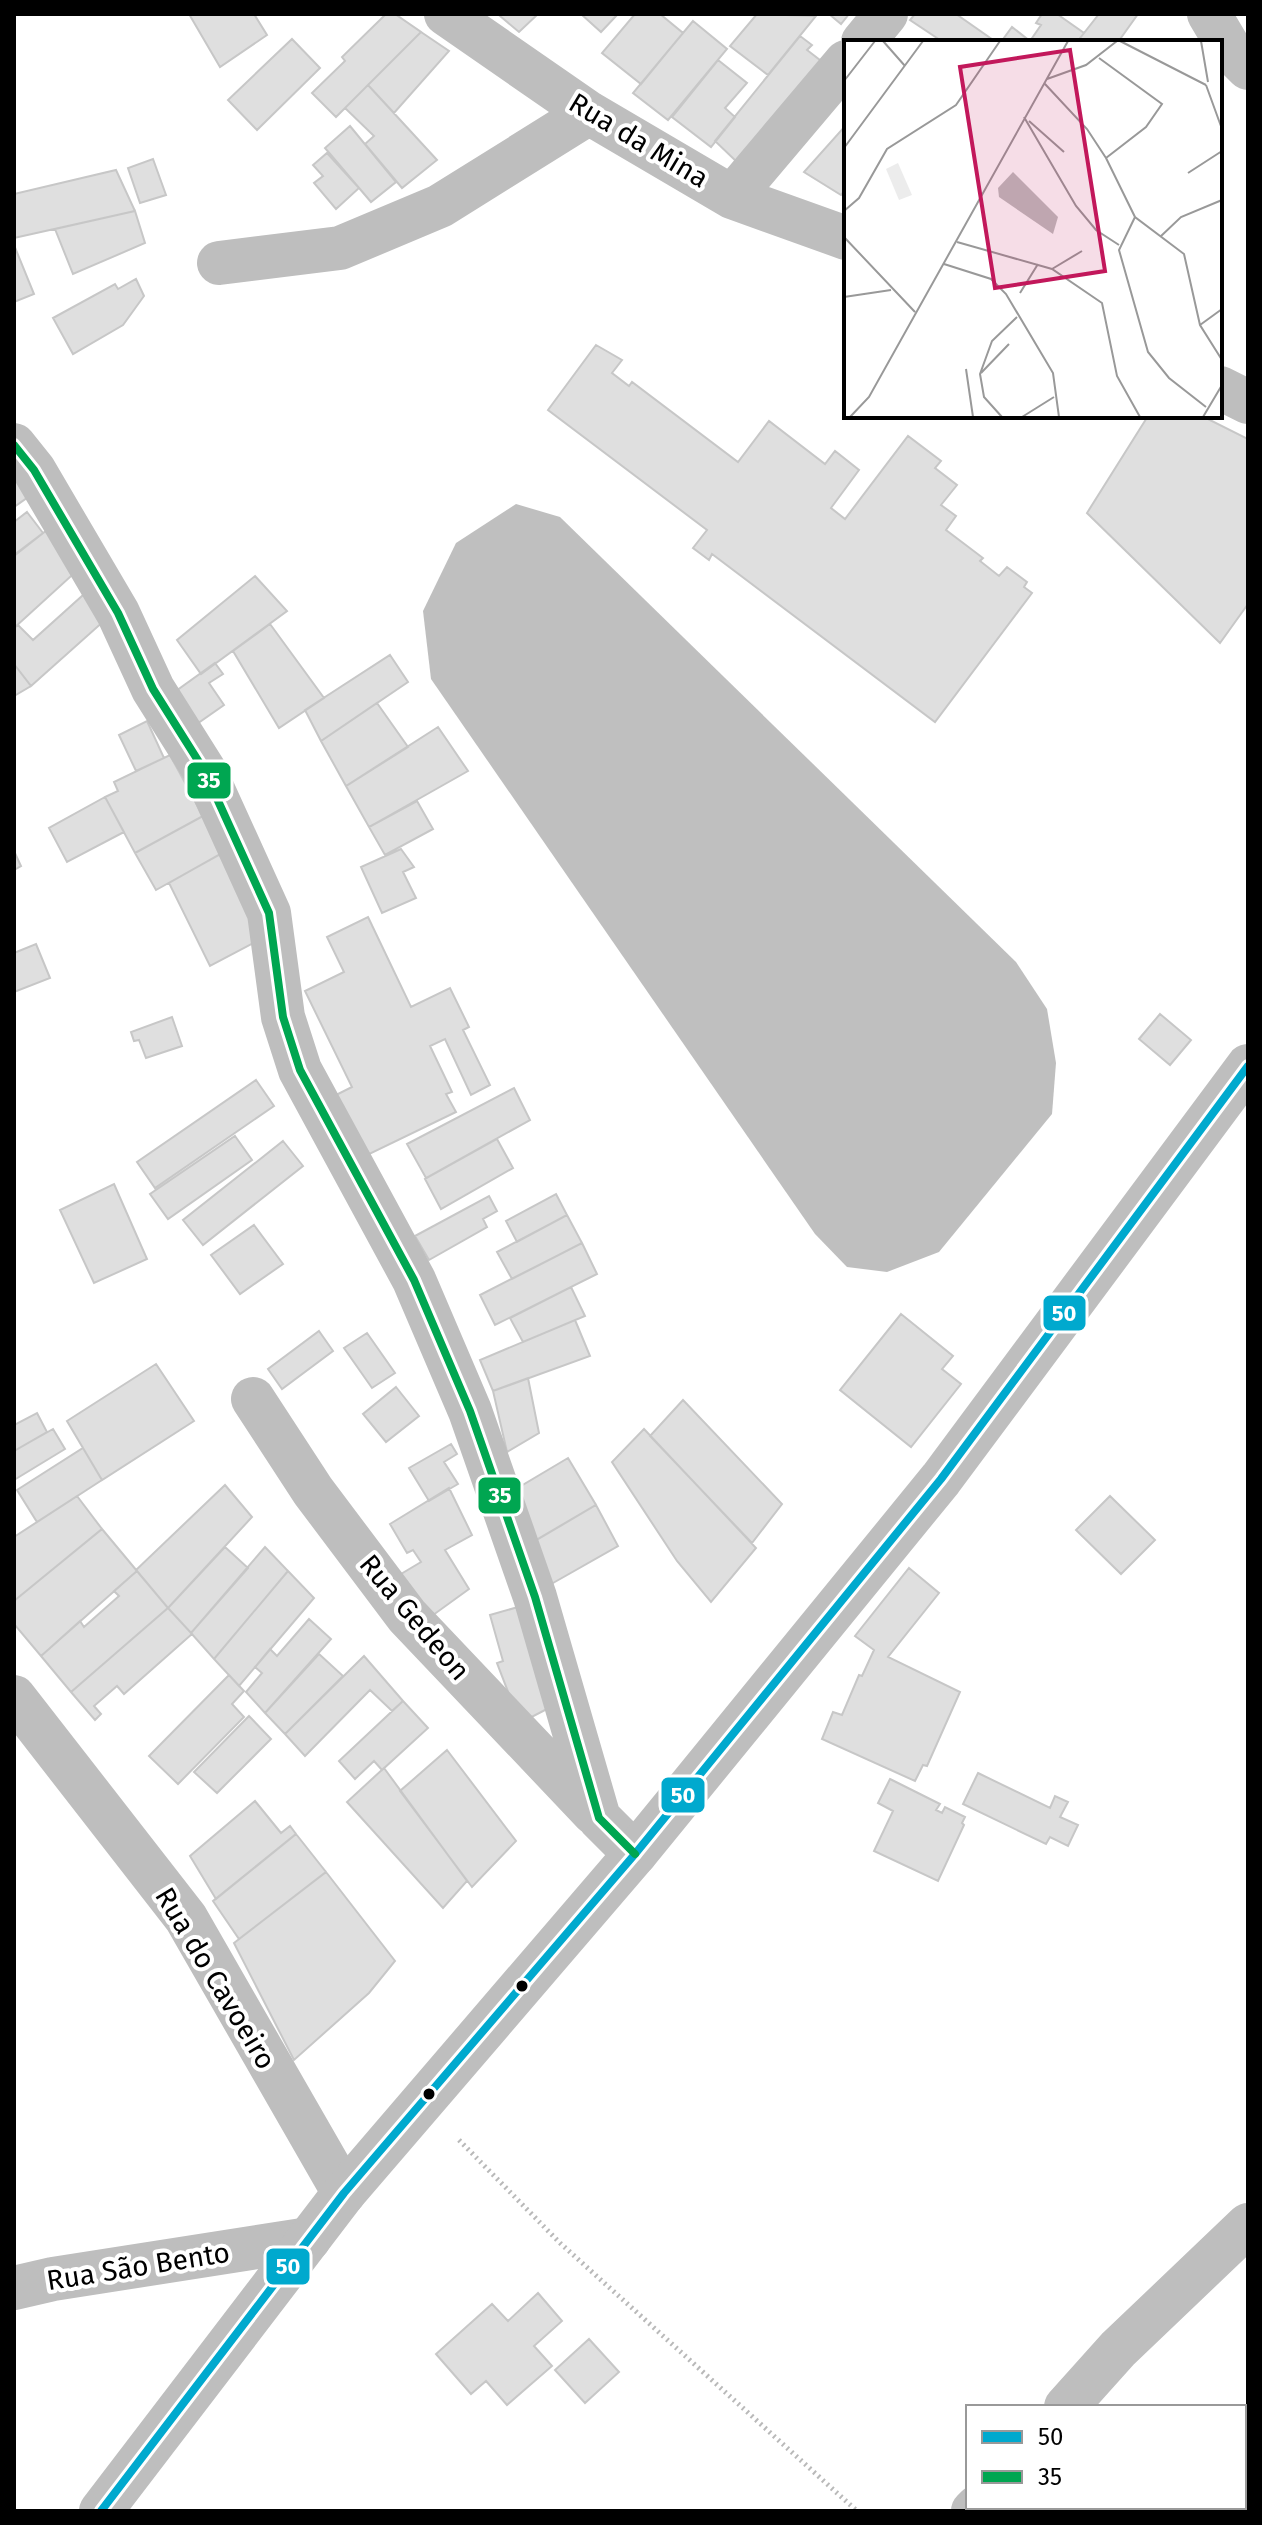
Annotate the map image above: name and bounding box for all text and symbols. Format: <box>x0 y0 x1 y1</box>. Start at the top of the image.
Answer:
inset map <box>844 40 1222 418</box>
street label: Rua da Mina <box>563 86 714 195</box>
line badge: 35 <box>186 761 232 800</box>
text: 35 <box>196 767 221 794</box>
line badge: 50 <box>1042 1294 1087 1332</box>
text: 50 <box>1052 1300 1076 1327</box>
line badge: 35 <box>477 1476 522 1515</box>
text: 35 <box>487 1482 512 1509</box>
street label: Rua Gedeon <box>353 1548 477 1687</box>
line badge: 50 <box>660 1776 706 1814</box>
text: 50 <box>671 1782 695 1809</box>
street label: Rua do Cavoeiro <box>148 1881 283 2075</box>
unlabelled marker <box>514 1978 530 1994</box>
unlabelled marker <box>421 2086 437 2102</box>
street label: Rua São Bento <box>44 2236 232 2297</box>
line badge: 50 <box>265 2247 311 2286</box>
text: 50 <box>276 2253 300 2280</box>
legend <box>966 2405 1246 2509</box>
text: 50 <box>1038 2423 1063 2451</box>
text: 35 <box>1038 2463 1062 2491</box>

